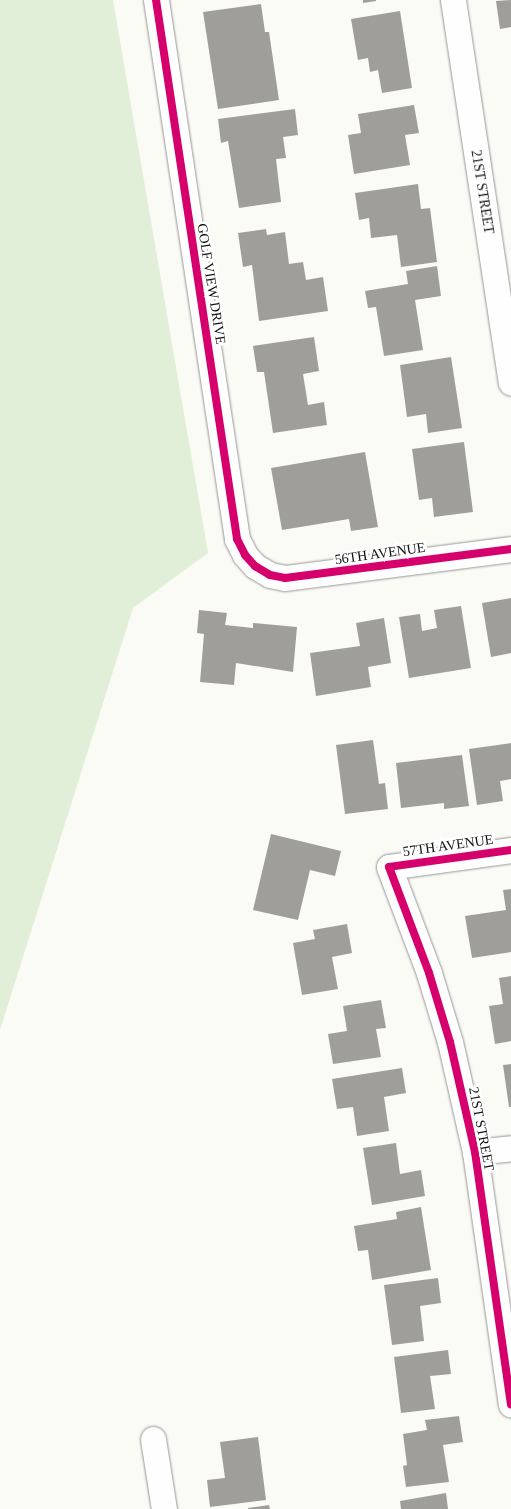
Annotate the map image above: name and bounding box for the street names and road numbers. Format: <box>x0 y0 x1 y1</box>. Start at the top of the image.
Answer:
street label: 21ST STREET <box>467 149 497 235</box>
street label: GOLF VIEW DRIVE <box>193 222 229 346</box>
street label: 56TH AVENUE <box>333 539 427 569</box>
street label: 57TH AVENUE <box>401 831 495 861</box>
street label: 21ST STREET <box>465 1086 497 1172</box>

